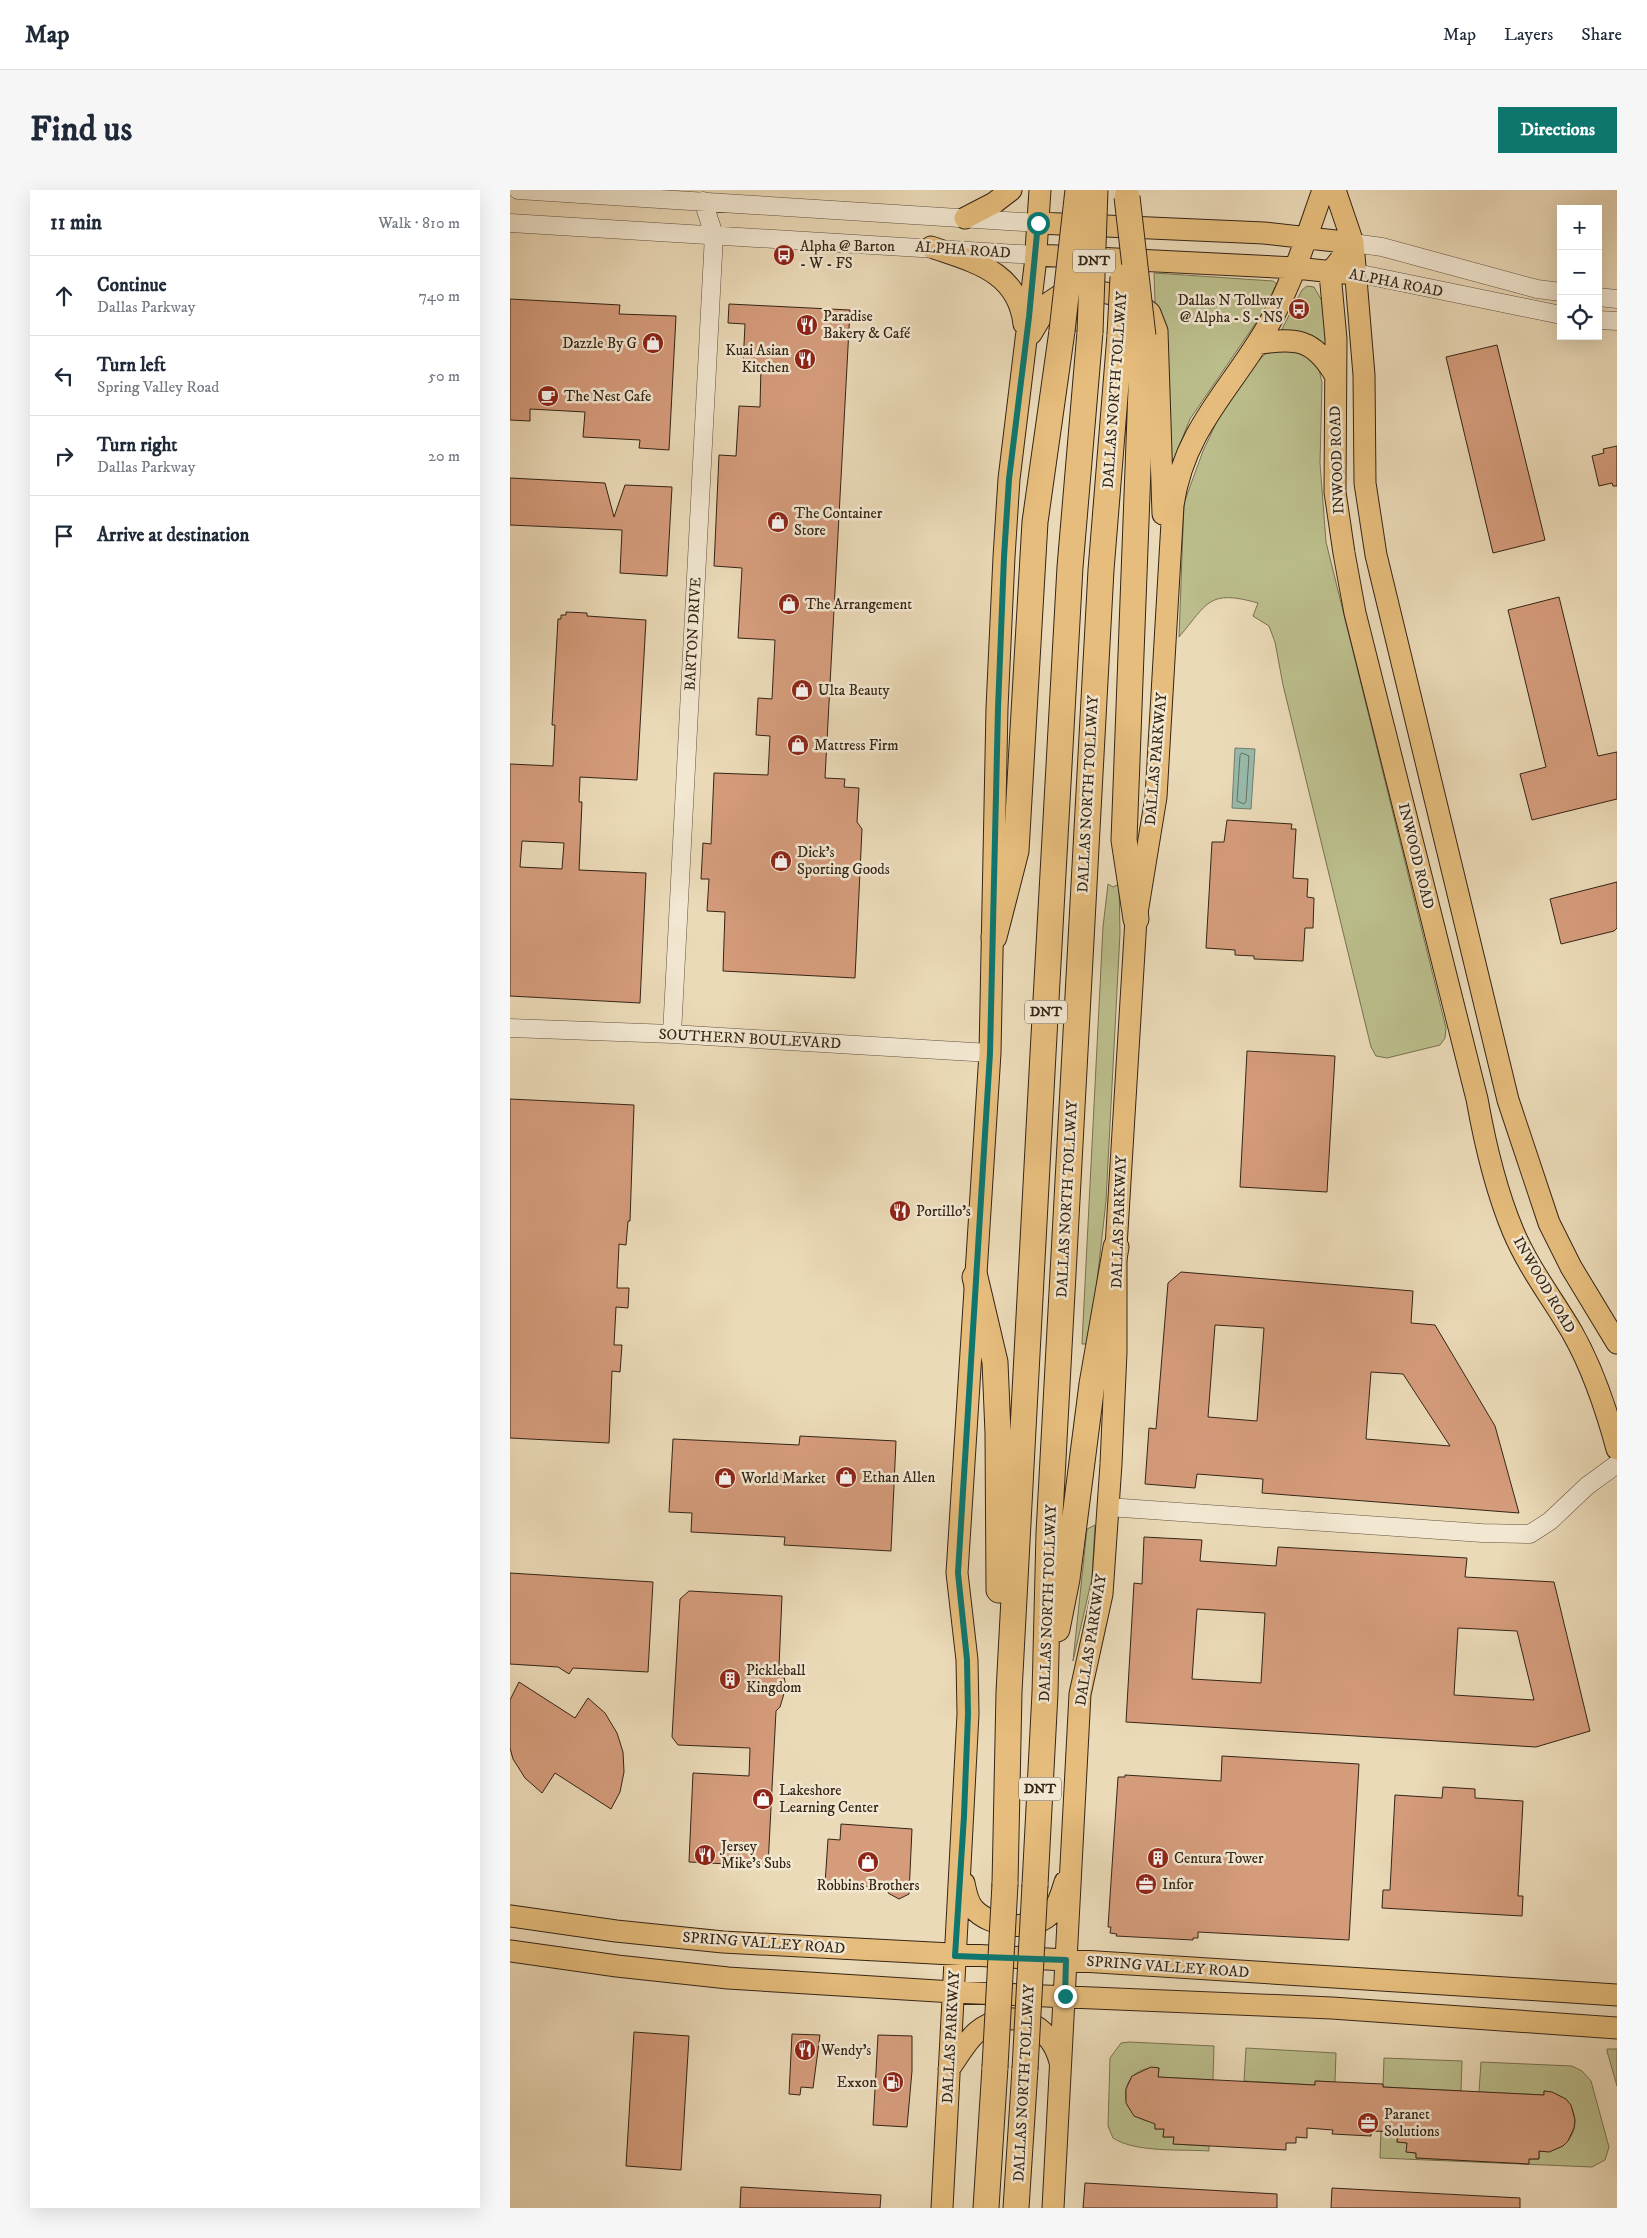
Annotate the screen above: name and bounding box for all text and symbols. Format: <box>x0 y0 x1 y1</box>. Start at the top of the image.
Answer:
text: Map <box>25 20 69 50</box>
text: Map <box>1443 24 1476 46</box>
text: Layers <box>1504 24 1553 46</box>
text: Share <box>1581 24 1622 46</box>
button: Directions <box>1498 107 1617 153</box>
text: Find us <box>30 108 132 152</box>
map controls <box>1557 205 1602 340</box>
button: + <box>1557 205 1602 250</box>
text: 11 min <box>50 210 102 236</box>
route start <box>1027 212 1050 235</box>
text: Walk · 810 m <box>378 213 460 233</box>
place label: Alpha @ Barton - W - FS <box>800 237 895 273</box>
street label: ALPHA ROAD <box>915 237 1011 263</box>
bus stop icon: Alpha @ Barton - W - FS <box>772 243 796 267</box>
road number: DNT <box>1073 249 1115 272</box>
button: − <box>1557 250 1602 295</box>
street label: ALPHA ROAD <box>1347 265 1445 301</box>
text: Continue <box>97 274 167 297</box>
icon: ahead <box>50 282 78 310</box>
text: 740 m <box>419 286 460 306</box>
street label: DALLAS NORTH TOLLWAY <box>1099 290 1131 489</box>
place label: Dallas N Tollway @ Alpha - S - NS <box>1177 291 1284 327</box>
button: locate <box>1557 295 1602 340</box>
text: Dallas Parkway <box>97 297 195 317</box>
bus stop icon: Dallas N Tollway @ Alpha - S - NS <box>1287 297 1311 321</box>
place label: Paradise Bakery & Café <box>823 307 911 343</box>
restaurant icon: Paradise Bakery & Café <box>795 313 819 337</box>
shop icon: Dazzle By G <box>641 331 665 355</box>
place label: Dazzle By G <box>562 334 637 353</box>
place label: Kuai Asian Kitchen <box>725 341 789 377</box>
restaurant icon: Kuai Asian Kitchen <box>793 347 817 371</box>
text: Turn left <box>97 354 166 377</box>
icon: left <box>50 362 78 390</box>
text: 50 m <box>428 366 460 386</box>
text: Spring Valley Road <box>97 377 219 397</box>
cafe icon: The Nest Cafe <box>536 384 560 408</box>
place label: The Nest Cafe <box>564 387 651 406</box>
street label: INWOOD ROAD <box>1326 405 1348 515</box>
text: Turn right <box>97 434 177 457</box>
icon: right <box>50 442 78 470</box>
text: 20 m <box>428 446 460 466</box>
text: Dallas Parkway <box>97 457 195 477</box>
place label: The Container Store <box>794 504 883 540</box>
shop icon: The Container Store <box>766 510 790 534</box>
icon: arrive <box>50 522 78 550</box>
text: Arrive at destination <box>97 524 249 547</box>
street label: BARTON DRIVE <box>681 576 705 691</box>
shop icon: The Arrangement <box>777 592 801 616</box>
place label: The Arrangement <box>805 595 912 614</box>
shop icon: Ulta Beauty <box>790 678 814 702</box>
place label: Ulta Beauty <box>818 681 891 700</box>
street label: DALLAS PARKWAY <box>1141 691 1171 826</box>
street label: DALLAS NORTH TOLLWAY <box>1073 694 1103 893</box>
shop icon: Mattress Firm <box>786 733 810 757</box>
place label: Mattress Firm <box>814 736 899 755</box>
street label: INWOOD ROAD <box>1394 801 1438 911</box>
place label: Dick's Sporting Goods <box>797 843 890 879</box>
shop icon: Dick's Sporting Goods <box>769 849 793 873</box>
road number: DNT <box>1025 1000 1067 1024</box>
street label: SOUTHERN BOULEVARD <box>658 1025 842 1053</box>
street label: DALLAS NORTH TOLLWAY <box>1052 1099 1082 1298</box>
street label: DALLAS PARKWAY <box>1107 1155 1131 1289</box>
restaurant icon: Portillo's <box>888 1199 912 1223</box>
place label: Portillo's <box>916 1202 971 1221</box>
street label: INWOOD ROAD <box>1509 1233 1579 1337</box>
shop icon: Ethan Allen <box>834 1465 858 1489</box>
shop icon: World Market <box>713 1466 737 1490</box>
place label: Ethan Allen <box>862 1468 935 1487</box>
place label: World Market <box>740 1469 826 1488</box>
street label: DALLAS NORTH TOLLWAY <box>1035 1503 1061 1702</box>
street label: DALLAS PARKWAY <box>1071 1572 1111 1707</box>
place label: Pickleball Kingdom <box>746 1661 806 1697</box>
building icon: Pickleball Kingdom <box>718 1667 742 1691</box>
road number: DNT <box>1019 1778 1061 1800</box>
place label: Lakeshore Learning Center <box>779 1781 879 1817</box>
shop icon: Lakeshore Learning Center <box>751 1787 775 1811</box>
place label: Jersey Mike's Subs <box>719 1837 791 1873</box>
restaurant icon: Jersey Mike's Subs <box>693 1843 717 1867</box>
building icon: Centura Tower <box>1146 1846 1170 1870</box>
place label: Centura Tower <box>1174 1849 1264 1868</box>
shop icon: Robbins Brothers <box>856 1850 880 1874</box>
office icon: Infor <box>1134 1872 1158 1896</box>
place label: Infor <box>1162 1875 1194 1894</box>
place label: Robbins Brothers <box>817 1876 919 1895</box>
street label: SPRING VALLEY ROAD <box>682 1928 846 1958</box>
street label: SPRING VALLEY ROAD <box>1086 1952 1250 1982</box>
street label: DALLAS PARKWAY <box>938 1969 964 2104</box>
street label: DALLAS NORTH TOLLWAY <box>1009 1983 1039 2182</box>
route end <box>1054 1985 1077 2008</box>
restaurant icon: Wendy's <box>793 2038 817 2062</box>
place label: Wendy's <box>820 2041 871 2060</box>
fuel station icon: Exxon <box>881 2070 905 2094</box>
place label: Exxon <box>837 2073 877 2092</box>
place label: Paranet Solutions <box>1384 2105 1440 2141</box>
office icon: Paranet Solutions <box>1356 2111 1380 2135</box>

